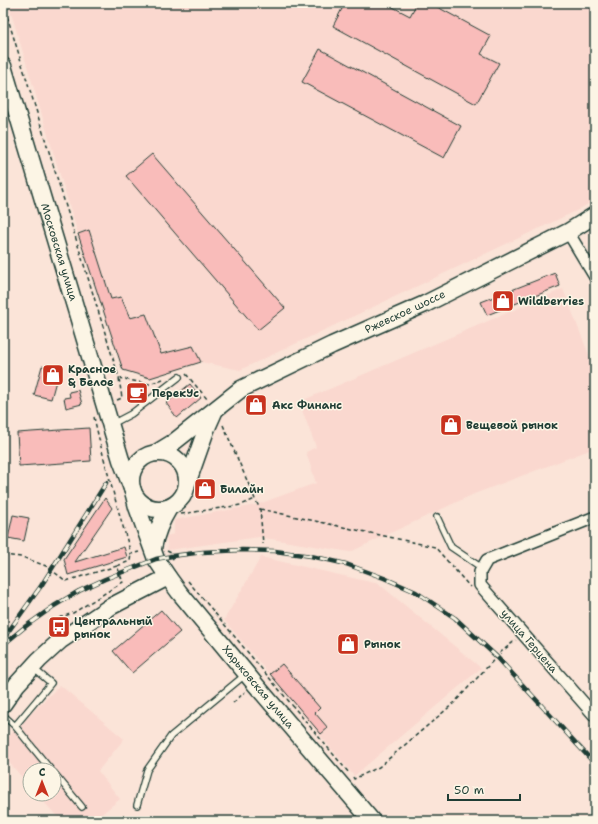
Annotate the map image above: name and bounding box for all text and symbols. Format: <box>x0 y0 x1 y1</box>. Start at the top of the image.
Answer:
street label: Московская улица <box>37 201 81 303</box>
street label: Ржевское шоссе <box>362 287 448 337</box>
shop icon: Wildberries <box>490 288 516 314</box>
place label: Wildberries <box>518 294 584 309</box>
shop icon: Красное & Белое <box>40 362 66 388</box>
place label: Красное & Белое <box>68 362 117 390</box>
cafe icon: ПерекУс <box>124 380 150 406</box>
place label: ПерекУс <box>152 386 199 401</box>
shop icon: Акс Финанс <box>243 392 269 418</box>
place label: Акс Финанс <box>272 398 342 413</box>
shop icon: Вещевой рынок <box>438 412 464 438</box>
place label: Вещевой рынок <box>466 418 558 433</box>
shop icon: Билайн <box>192 476 218 502</box>
place label: Билайн <box>220 482 264 497</box>
street label: улица Герцена <box>497 606 561 676</box>
bus stop icon: Центральный рынок <box>46 614 72 640</box>
place label: Центральный рынок <box>74 614 153 642</box>
shop icon: Рынок <box>335 631 361 657</box>
place label: Рынок <box>364 637 401 652</box>
street label: Харьковская улица <box>219 642 297 732</box>
north arrow <box>22 762 62 802</box>
text: С <box>39 765 46 780</box>
scale bar <box>448 776 520 802</box>
text: 50 m <box>454 782 484 798</box>

